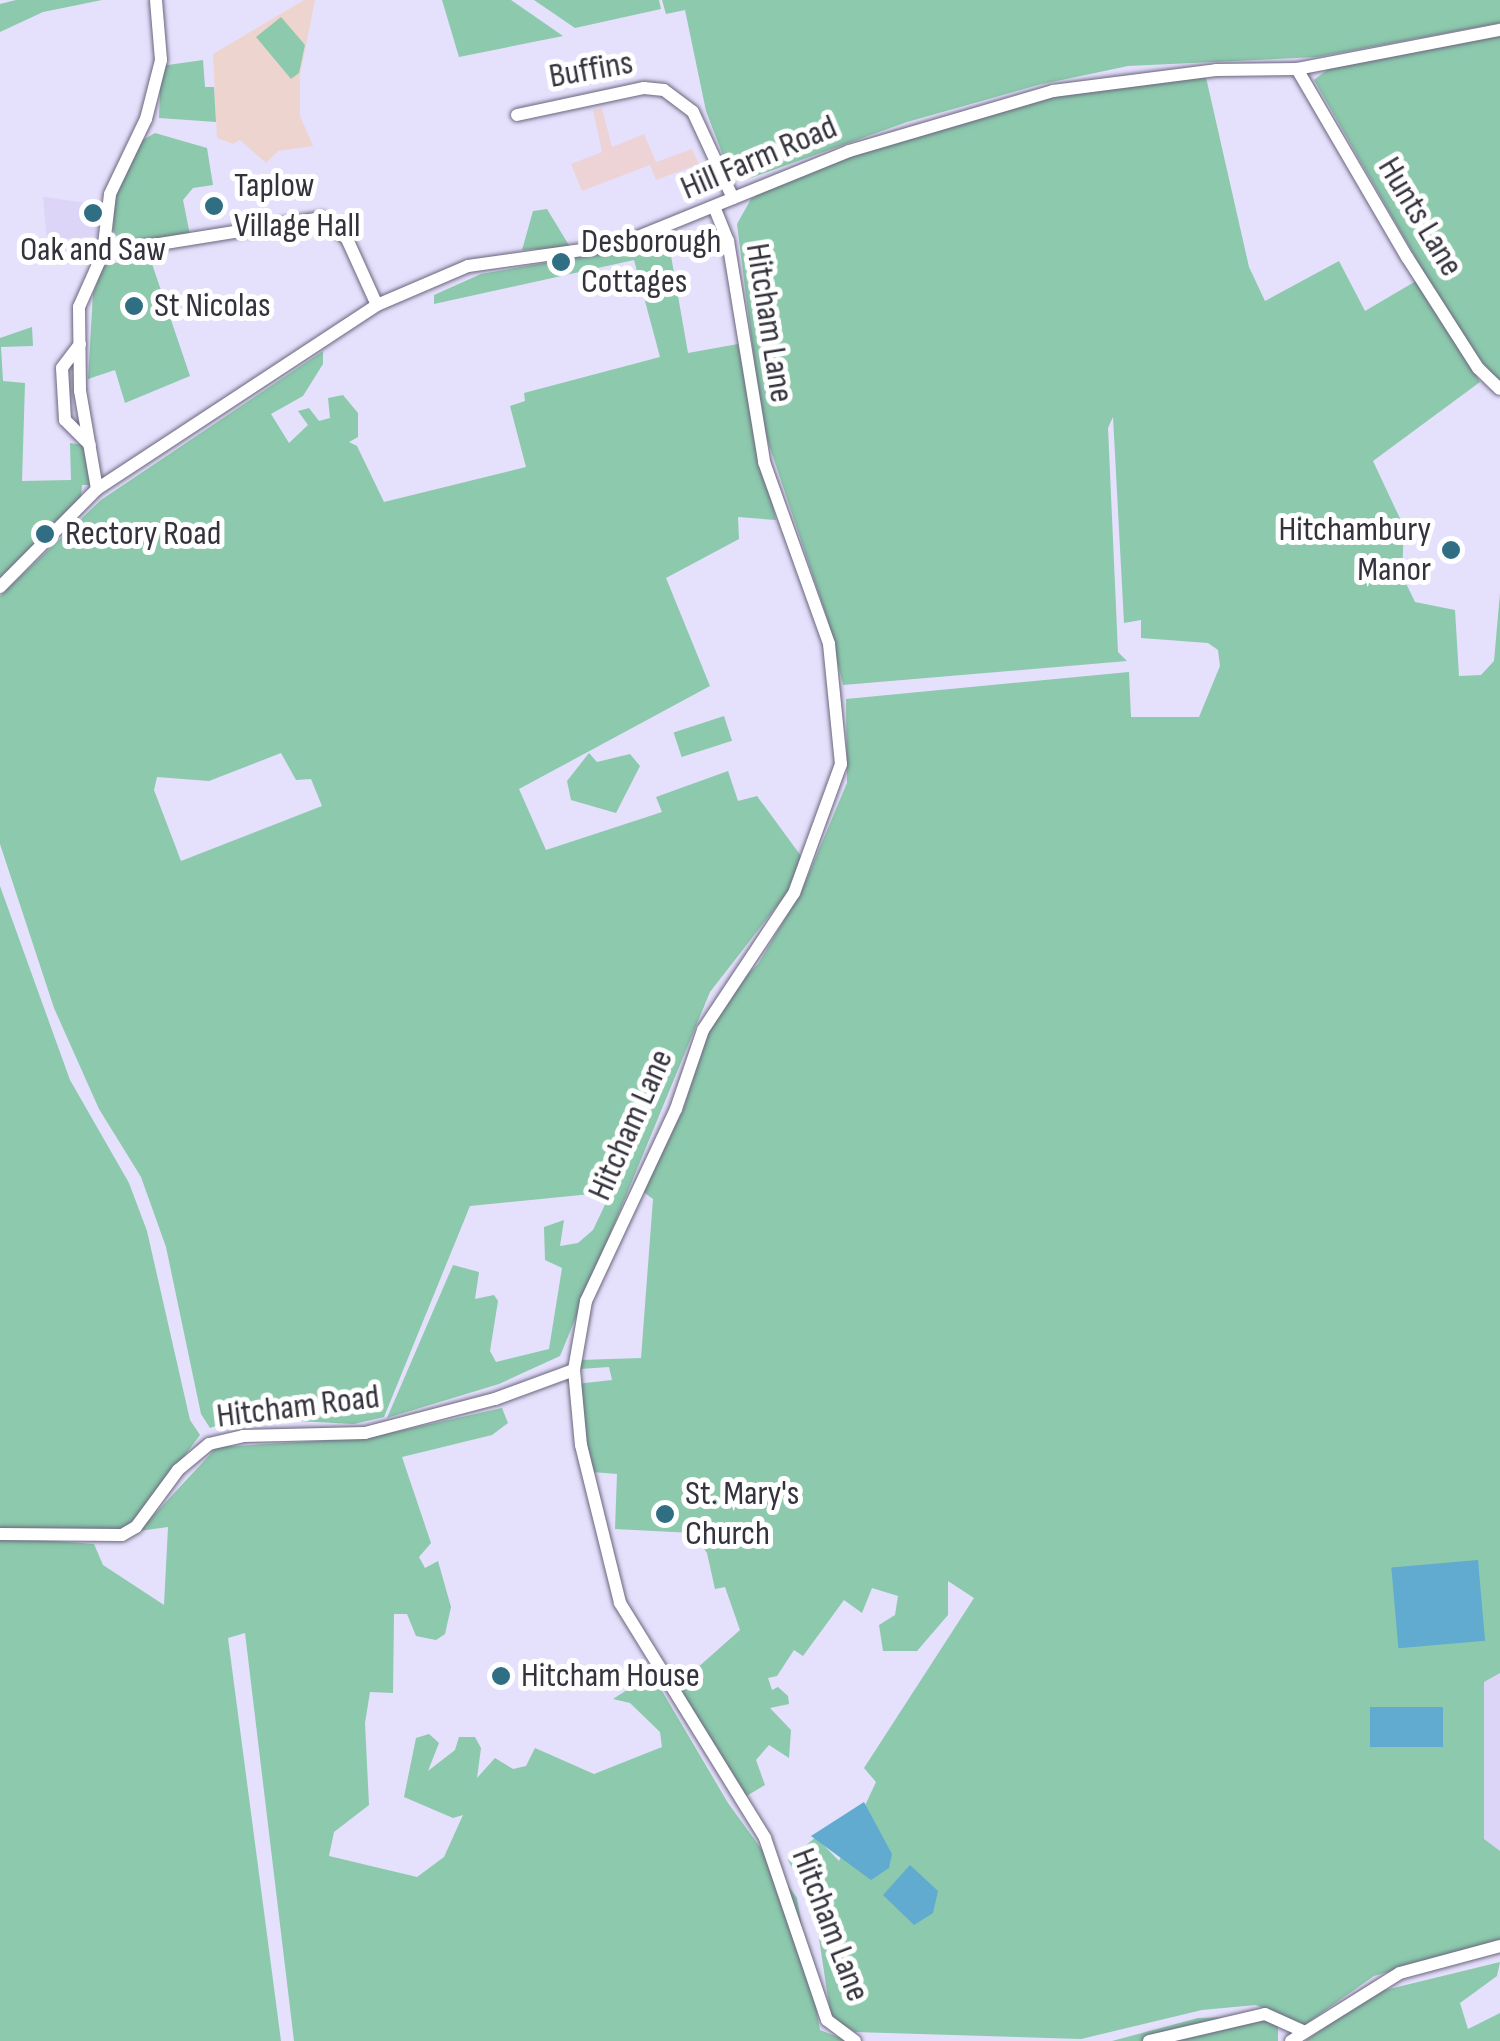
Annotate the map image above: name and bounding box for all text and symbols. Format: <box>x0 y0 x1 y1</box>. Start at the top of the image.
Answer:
street label: Buffins <box>546 42 636 98</box>
street label: Hill Farm Road <box>675 106 843 210</box>
street label: Hunts Lane <box>1368 150 1472 284</box>
place label: Taplow Village Hall <box>234 165 360 247</box>
marker: Taplow Village Hall <box>203 195 225 217</box>
marker: Oak and Saw <box>82 202 104 224</box>
place label: Desborough Cottages <box>581 221 721 303</box>
place label: Oak and Saw <box>20 229 166 271</box>
street label: Hitcham Lane <box>736 240 802 406</box>
marker: Desborough Cottages <box>550 251 572 273</box>
place label: St Nicolas <box>154 285 271 327</box>
marker: St Nicolas <box>123 295 145 317</box>
place label: Hitchambury Manor <box>1278 509 1431 591</box>
place label: Rectory Road <box>65 513 221 555</box>
marker: Rectory Road <box>34 523 56 545</box>
marker: Hitchambury Manor <box>1440 539 1462 561</box>
street label: Hitcham Lane <box>579 1043 683 1207</box>
street label: Hitcham Road <box>214 1376 382 1438</box>
place label: St. Mary's Church <box>685 1473 799 1555</box>
marker: St. Mary's Church <box>654 1503 676 1525</box>
place label: Hitcham House <box>521 1655 700 1697</box>
marker: Hitcham House <box>490 1665 512 1687</box>
street label: Hitcham Lane <box>782 1842 878 2008</box>

